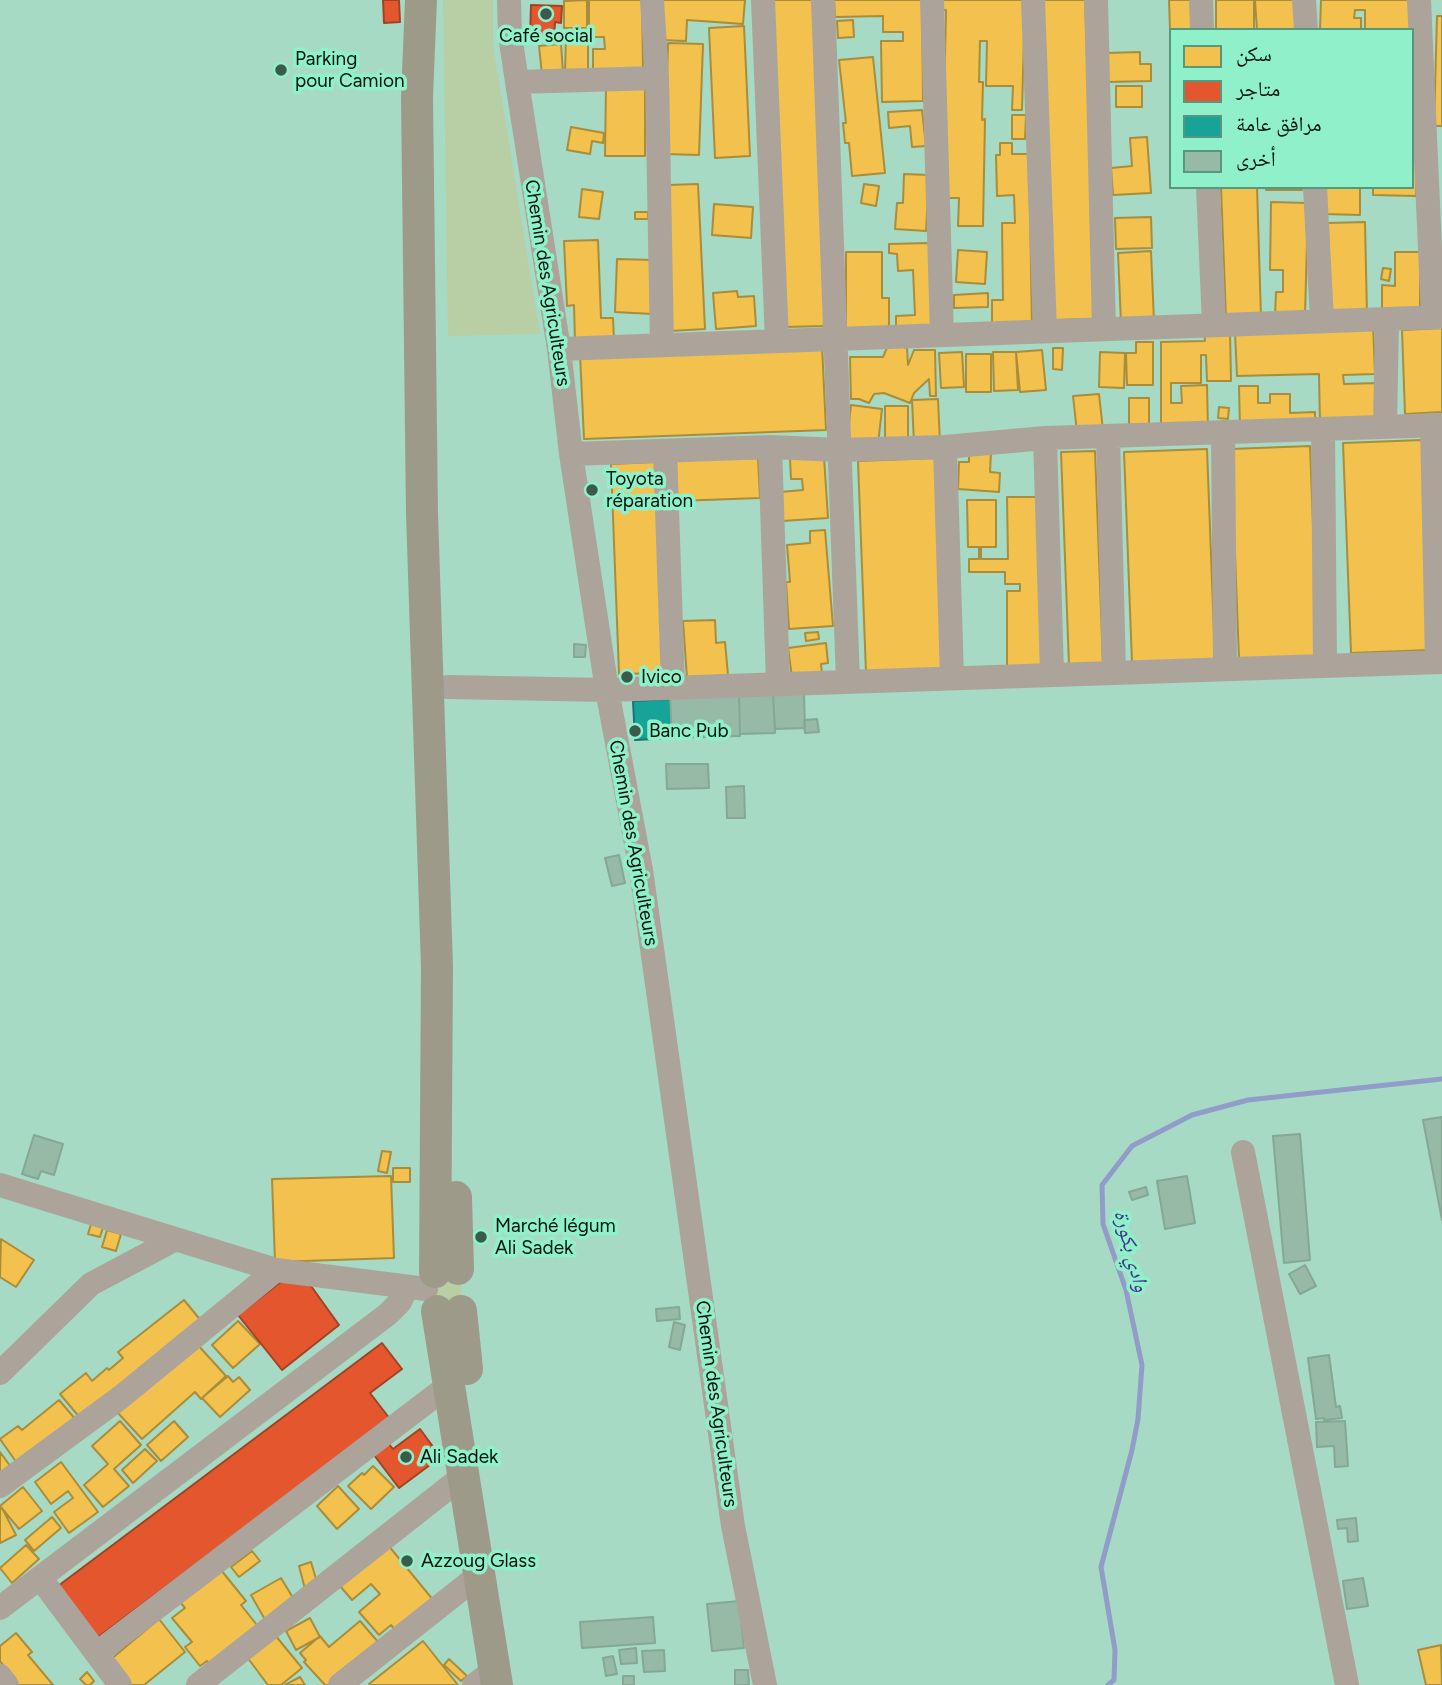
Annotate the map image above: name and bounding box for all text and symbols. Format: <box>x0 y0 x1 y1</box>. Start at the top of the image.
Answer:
marker: Café social <box>538 6 554 22</box>
place label: Café social <box>499 25 593 47</box>
legend <box>1169 28 1414 189</box>
text: سكن <box>1236 41 1272 66</box>
place label: Parking pour Camion <box>295 48 405 92</box>
marker: Parking pour Camion <box>273 62 289 78</box>
text: متاجر <box>1236 76 1280 101</box>
text: مرافق عامة <box>1236 111 1322 136</box>
text: أخرى <box>1236 146 1276 171</box>
street label: Chemin des Agriculteurs <box>519 178 575 388</box>
place label: Toyota réparation <box>606 468 693 512</box>
marker: Toyota réparation <box>584 482 600 498</box>
place label: Ivico <box>641 666 682 688</box>
marker: Ivico <box>619 669 635 685</box>
place label: Banc Pub <box>649 720 729 742</box>
marker: Banc Pub <box>627 723 643 739</box>
street label: Chemin des Agriculteurs <box>604 738 662 948</box>
water label: وادي بكورة <box>1108 1207 1154 1295</box>
place label: Marché légum Ali Sadek <box>495 1215 616 1259</box>
marker: Marché légum Ali Sadek <box>473 1229 489 1245</box>
street label: Chemin des Agriculteurs <box>690 1299 742 1509</box>
place label: Ali Sadek <box>420 1446 498 1468</box>
marker: Ali Sadek <box>398 1449 414 1465</box>
place label: Azzoug Glass <box>421 1550 536 1572</box>
marker: Azzoug Glass <box>399 1553 415 1569</box>

